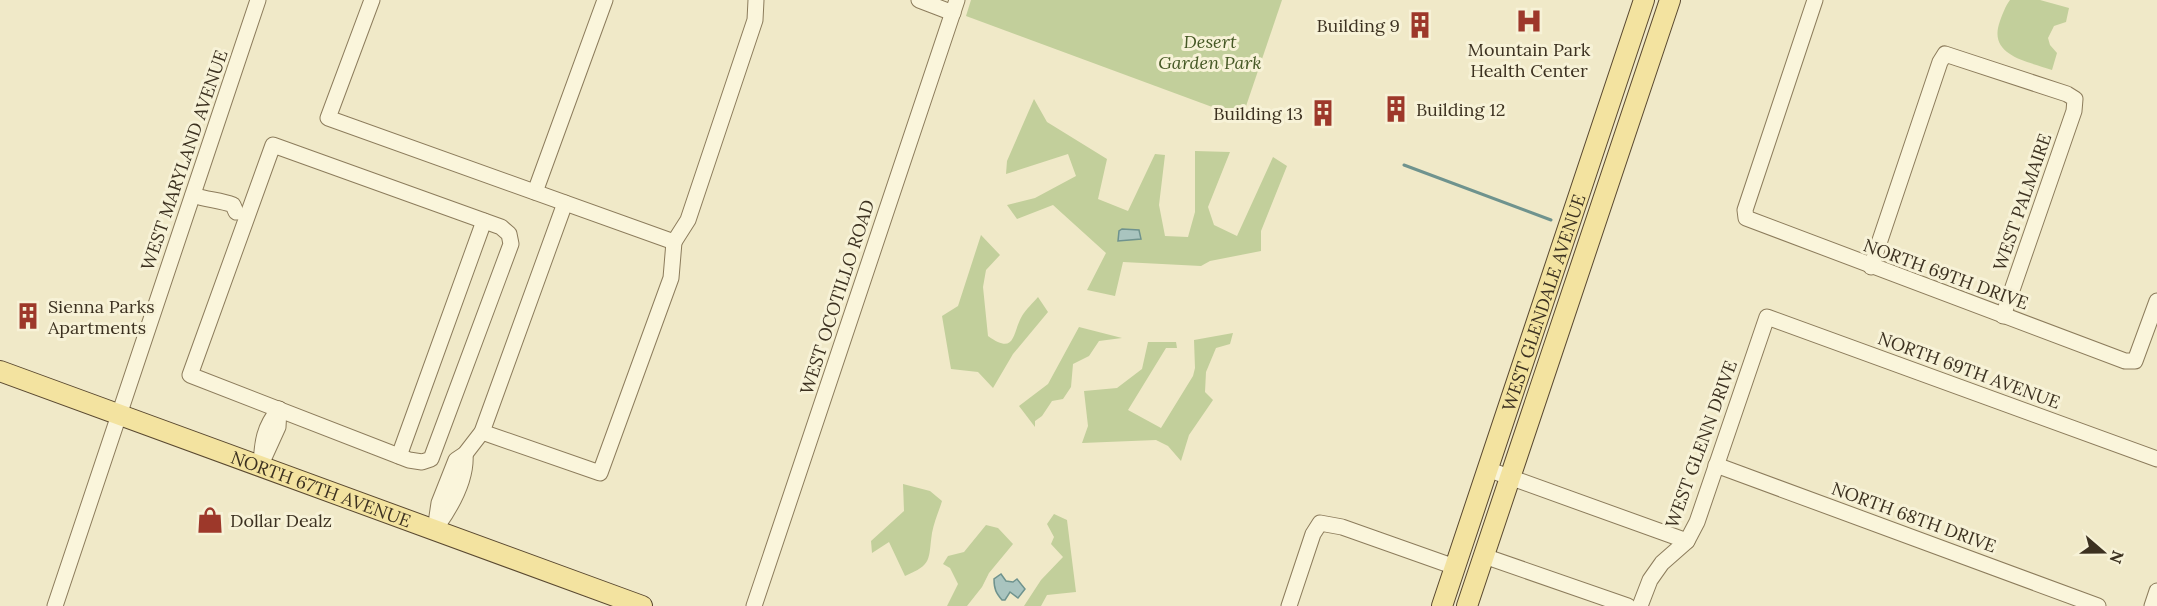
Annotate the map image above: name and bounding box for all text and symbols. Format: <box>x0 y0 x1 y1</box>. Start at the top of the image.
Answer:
hospital icon: Mountain Park Health Center <box>1514 6 1544 36</box>
building icon: Building 9 <box>1405 10 1435 40</box>
place label: Building 9 <box>1316 14 1400 37</box>
park label: Desert Garden Park <box>1158 30 1262 74</box>
place label: Mountain Park Health Center <box>1468 38 1591 82</box>
street label: WEST MARYLAND AVENUE <box>135 47 233 273</box>
building icon: Building 12 <box>1381 94 1411 124</box>
building icon: Building 13 <box>1308 98 1338 128</box>
place label: Building 12 <box>1416 98 1505 121</box>
place label: Building 13 <box>1213 102 1303 125</box>
street label: WEST PALMAIRE <box>1988 130 2056 274</box>
street label: WEST GLENDALE AVENUE <box>1496 191 1590 414</box>
street label: WEST OCOTILLO ROAD <box>795 197 879 397</box>
street label: NORTH 69TH DRIVE <box>1860 233 2032 315</box>
place label: Sienna Parks Apartments <box>47 295 155 339</box>
building icon: Sienna Parks Apartments <box>13 301 43 331</box>
street label: NORTH 69TH AVENUE <box>1875 326 2063 414</box>
street label: WEST GLENN DRIVE <box>1660 357 1742 531</box>
street label: NORTH 67TH AVENUE <box>228 445 414 532</box>
street label: NORTH 68TH DRIVE <box>1828 476 2000 558</box>
shop icon: Dollar Dealz <box>195 505 225 535</box>
place label: Dollar Dealz <box>230 509 332 532</box>
north arrow <box>2073 522 2133 582</box>
text: N <box>2106 548 2129 566</box>

